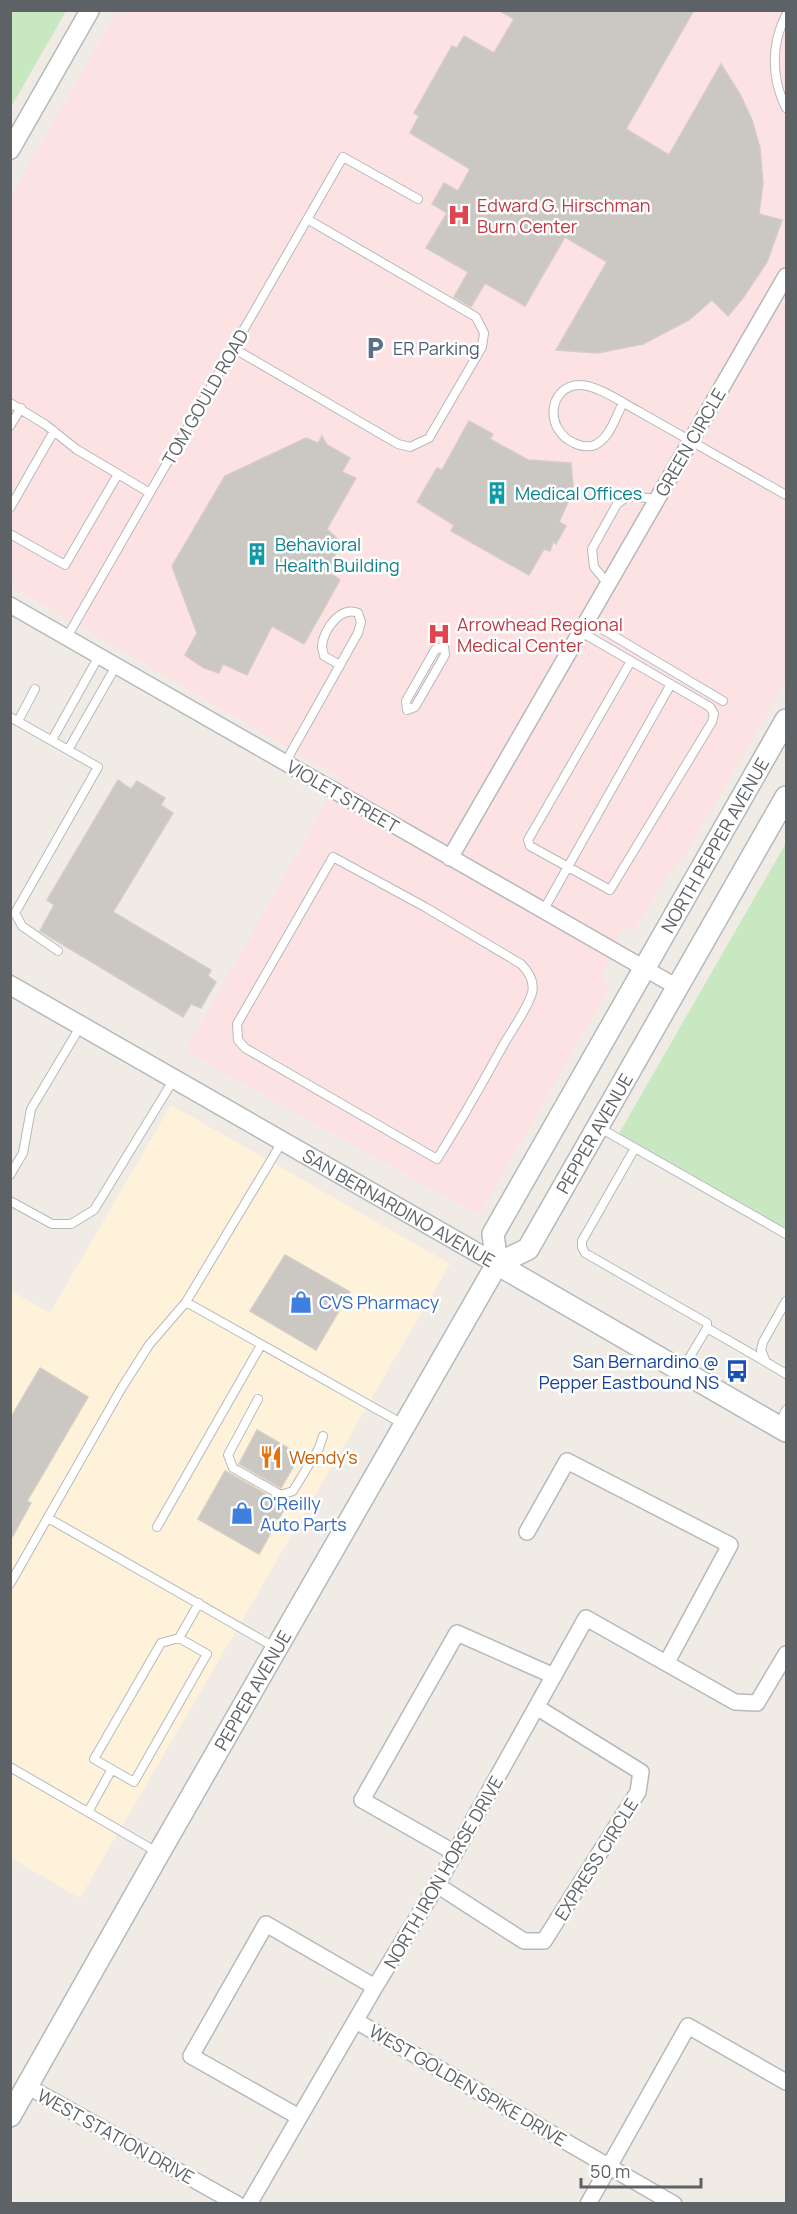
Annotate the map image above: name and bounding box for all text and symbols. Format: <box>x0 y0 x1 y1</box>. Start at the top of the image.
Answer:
place label: Edward G. Hirschman Burn Center <box>477 193 650 238</box>
hospital icon: Edward G. Hirschman Burn Center <box>446 202 472 228</box>
street label: TOM GOULD ROAD <box>156 325 254 469</box>
parking icon: ER Parking <box>362 335 388 361</box>
place label: ER Parking <box>393 336 480 360</box>
street label: GREEN CIRCLE <box>649 384 731 500</box>
building icon: Medical Offices <box>484 480 510 506</box>
place label: Medical Offices <box>515 481 642 505</box>
place label: Behavioral Health Building <box>275 532 400 577</box>
building icon: Behavioral Health Building <box>244 541 270 567</box>
place label: Arrowhead Regional Medical Center <box>457 612 623 657</box>
hospital icon: Arrowhead Regional Medical Center <box>426 621 452 647</box>
street label: NORTH PEPPER AVENUE <box>655 753 774 937</box>
street label: VIOLET STREET <box>283 754 404 838</box>
street label: PEPPER AVENUE <box>550 1069 638 1198</box>
street label: SAN BERNARDINO AVENUE <box>298 1143 499 1272</box>
shop icon: CVS Pharmacy <box>288 1289 314 1315</box>
place label: CVS Pharmacy <box>319 1290 440 1314</box>
place label: San Bernardino @ Pepper Eastbound NS <box>539 1349 719 1394</box>
bus stop icon: San Bernardino @ Pepper Eastbound NS <box>724 1358 750 1384</box>
restaurant icon: Wendy's <box>258 1444 284 1470</box>
place label: Wendy's <box>289 1445 358 1469</box>
place label: O'Reilly Auto Parts <box>260 1491 347 1536</box>
shop icon: O'Reilly Auto Parts <box>229 1500 255 1526</box>
street label: PEPPER AVENUE <box>209 1626 296 1755</box>
street label: NORTH IRON HORSE DRIVE <box>378 1771 508 1973</box>
street label: EXPRESS CIRCLE <box>549 1793 643 1925</box>
street label: WEST GOLDEN SPIKE DRIVE <box>365 2019 571 2151</box>
street label: WEST STATION DRIVE <box>33 2083 199 2189</box>
scale bar <box>581 2151 701 2189</box>
text: 50 m <box>590 2159 630 2183</box>

